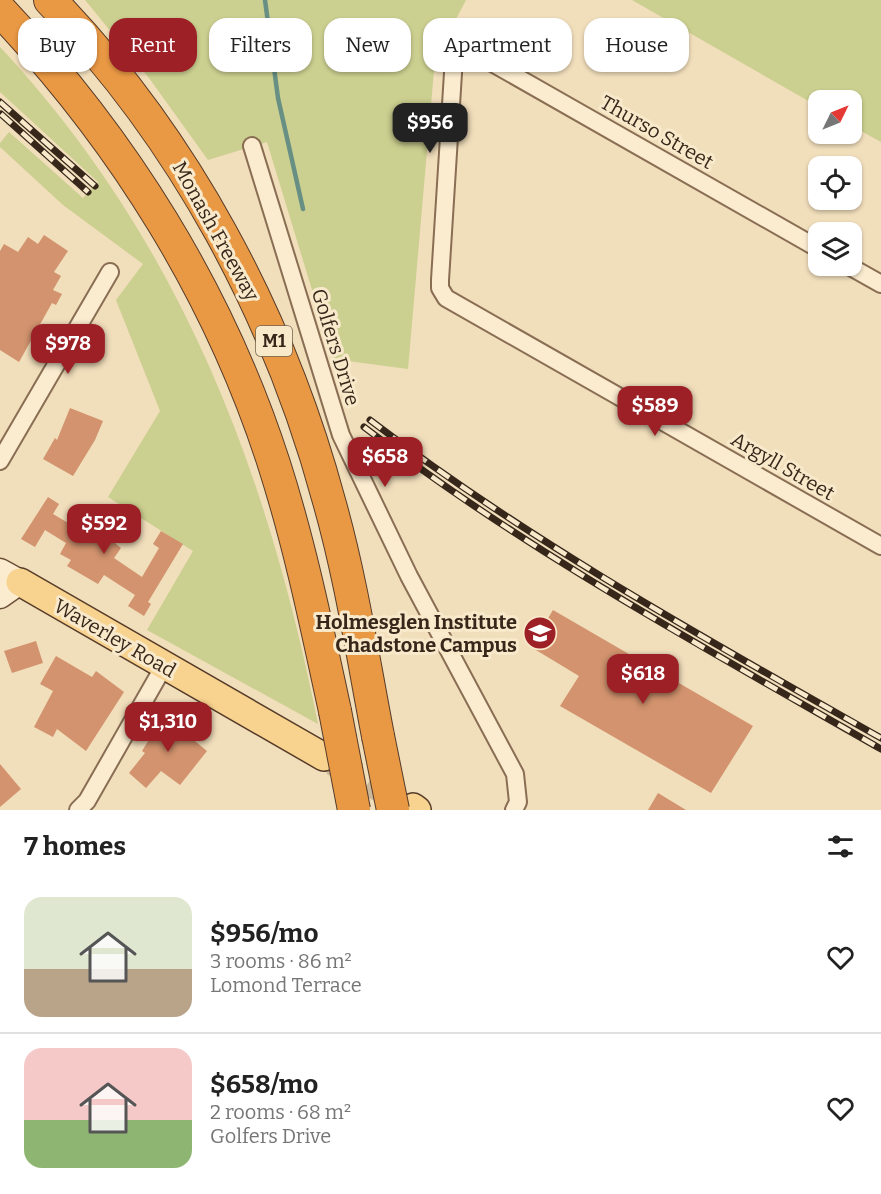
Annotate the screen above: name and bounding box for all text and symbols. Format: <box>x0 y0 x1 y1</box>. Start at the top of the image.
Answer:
chip: Buy <box>18 18 97 72</box>
chip: Rent <box>109 18 197 72</box>
chip: Filters <box>209 18 312 72</box>
chip: New <box>324 18 411 72</box>
chip: Apartment <box>423 18 572 72</box>
chip: House <box>584 18 689 72</box>
street label: Thurso Street <box>596 90 718 174</box>
north arrow <box>808 90 862 144</box>
map controls <box>808 90 862 276</box>
pin: $956 <box>394 103 466 154</box>
text: $956 <box>407 110 453 134</box>
button: locate <box>808 156 862 210</box>
street label: Monash Freeway <box>168 157 264 305</box>
button: layers <box>808 222 862 276</box>
street label: Golfers Drive <box>307 286 365 408</box>
pin: $978 <box>32 324 104 375</box>
road number: M1 <box>256 326 292 356</box>
text: $978 <box>45 331 91 355</box>
pin: $589 <box>619 386 691 437</box>
text: $589 <box>632 393 678 417</box>
street label: Argyll Street <box>727 427 839 505</box>
pin: $658 <box>349 437 421 488</box>
text: $658 <box>362 444 408 468</box>
pin: $592 <box>68 504 140 555</box>
text: $592 <box>81 511 127 535</box>
street label: Waverley Road <box>50 593 180 683</box>
place label: Holmesglen Institute Chadstone Campus <box>315 610 517 657</box>
school or university icon: Holmesglen Institute Chadstone Campus <box>522 615 558 651</box>
pin: $618 <box>607 654 679 705</box>
text: $618 <box>621 661 665 685</box>
pin: $1,310 <box>119 702 217 753</box>
text: $1,310 <box>139 709 197 733</box>
icon: filters <box>824 830 857 863</box>
text: 7 homes <box>24 831 126 862</box>
text: $956/mo <box>210 918 318 949</box>
icon: home <box>72 921 144 993</box>
icon: heart <box>824 941 857 974</box>
text: 3 rooms · 86 m² <box>210 949 352 973</box>
text: Lomond Terrace <box>210 973 362 997</box>
text: $658/mo <box>210 1069 318 1100</box>
icon: home <box>72 1072 144 1144</box>
icon: heart <box>824 1092 857 1125</box>
text: 2 rooms · 68 m² <box>210 1100 351 1124</box>
text: Golfers Drive <box>210 1124 331 1148</box>

